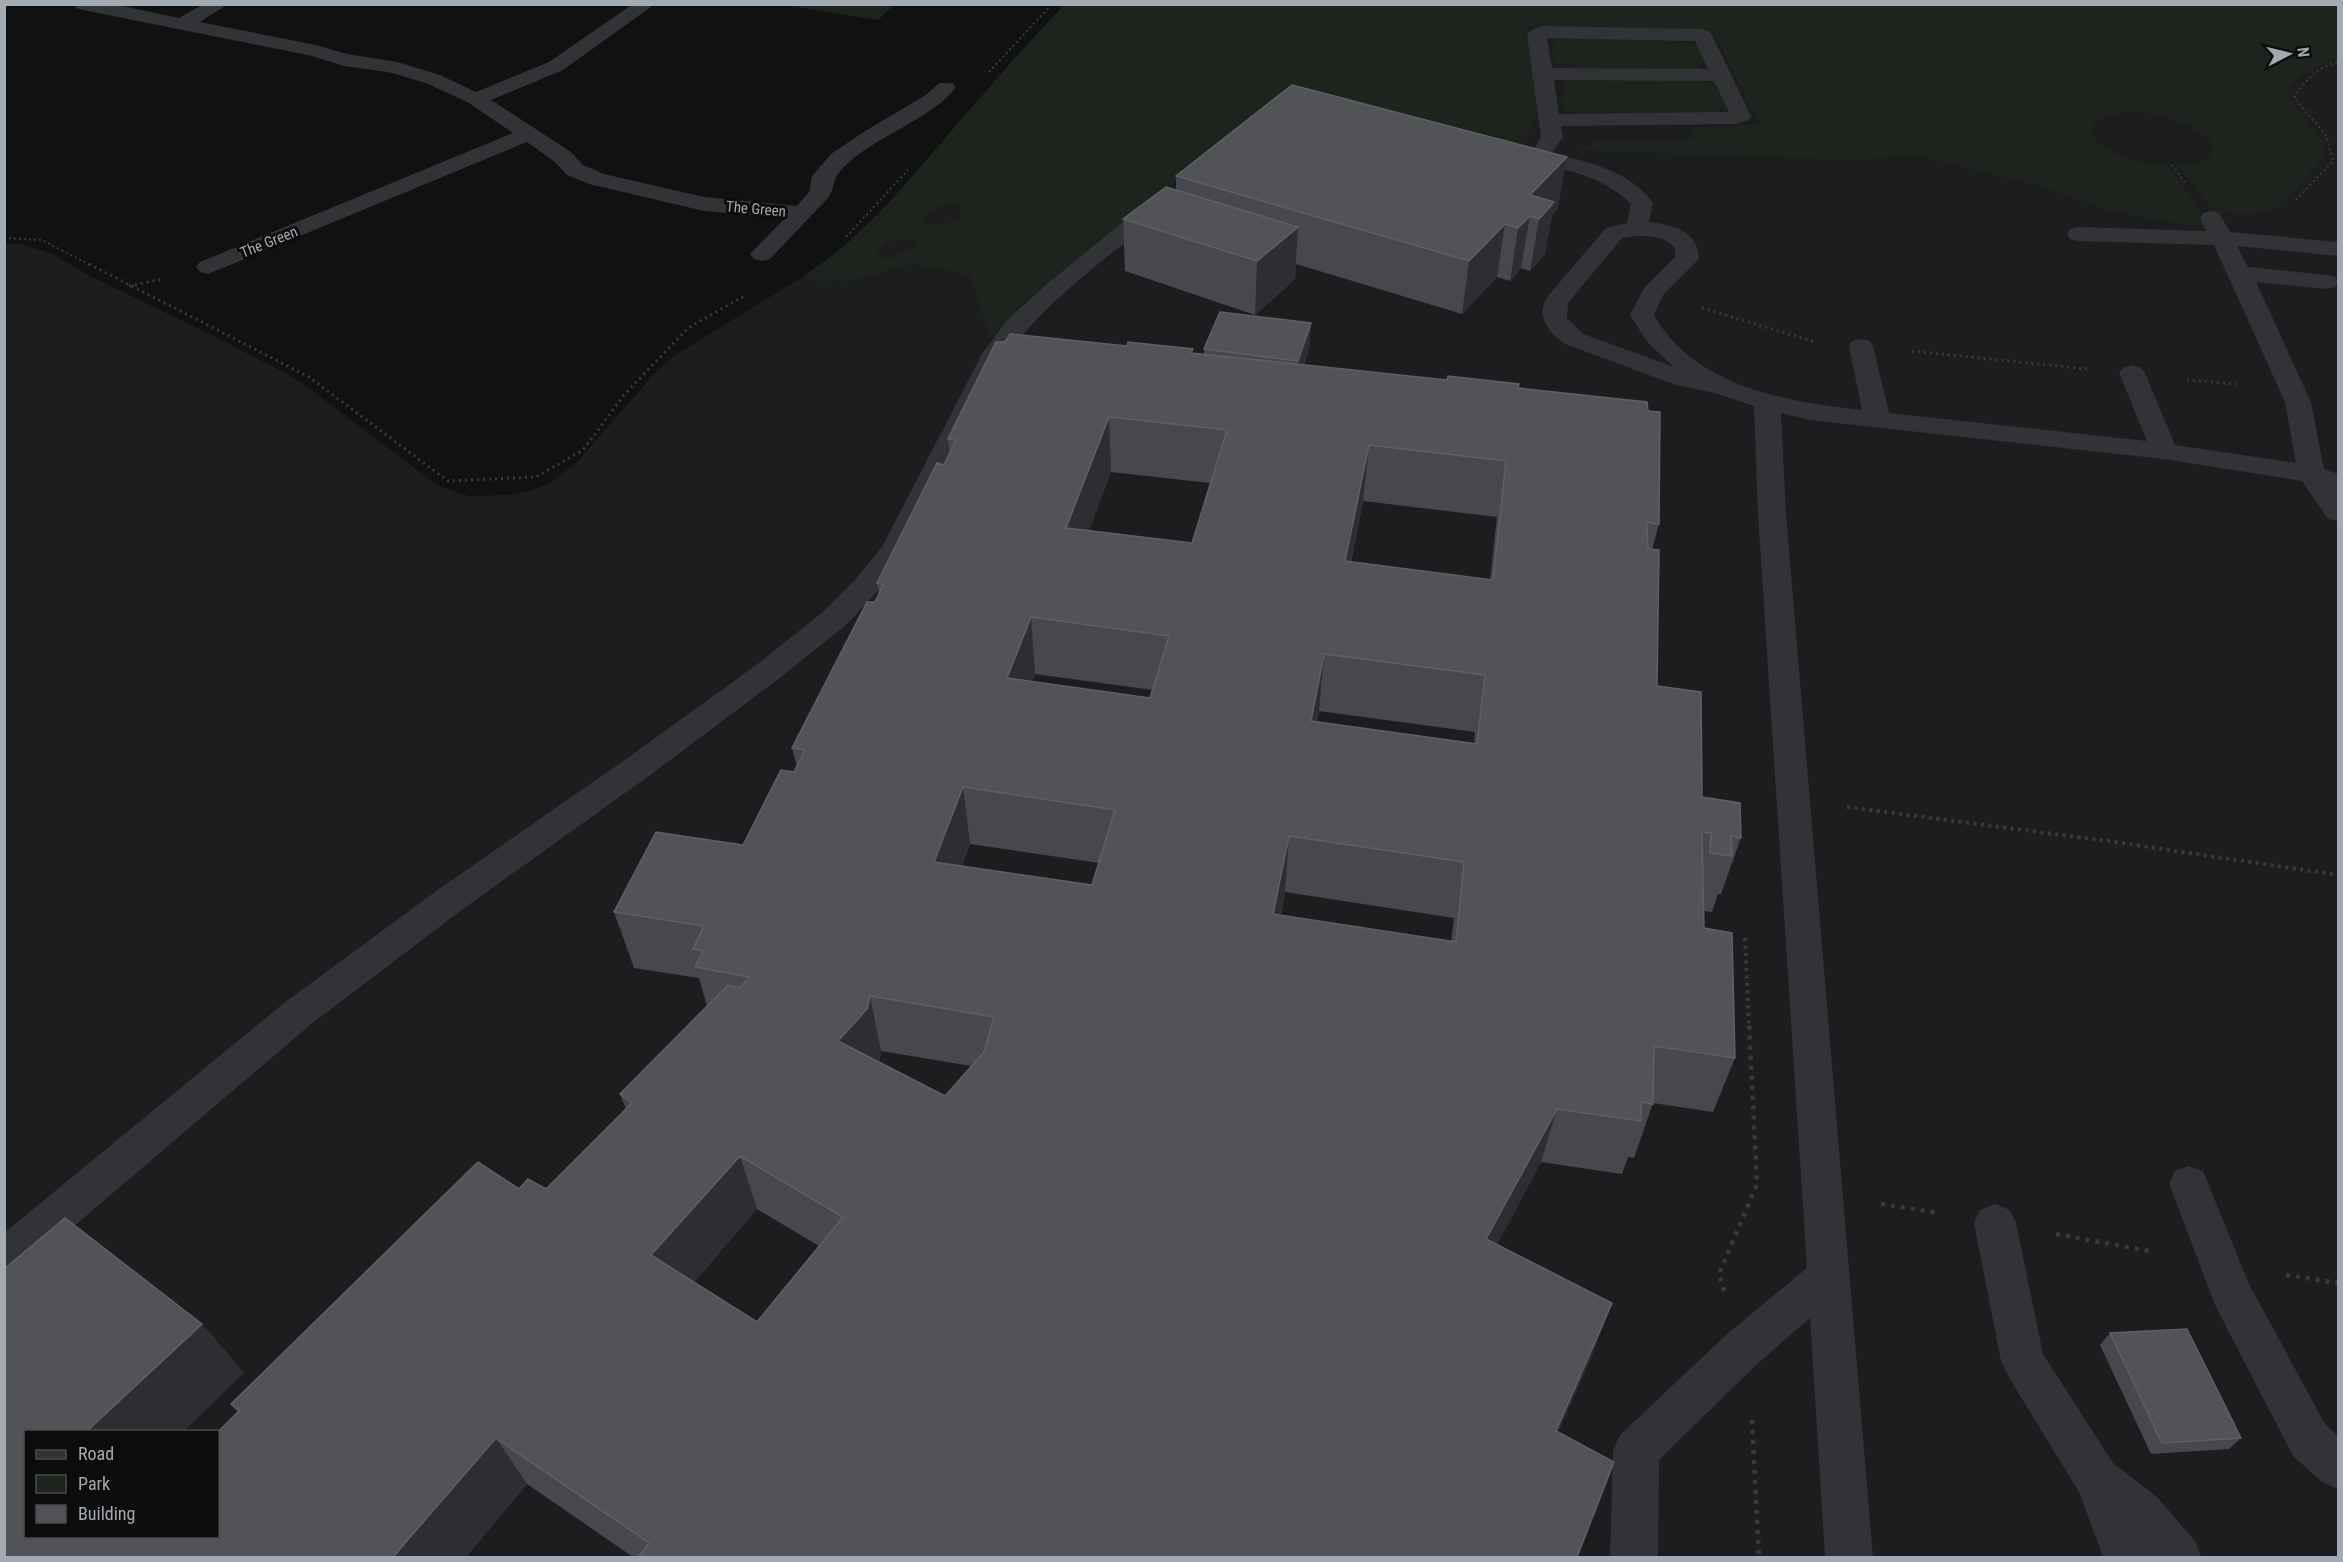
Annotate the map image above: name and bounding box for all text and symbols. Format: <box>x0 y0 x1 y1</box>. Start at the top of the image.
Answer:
north arrow <box>2259 24 2319 84</box>
text: N <box>2293 46 2313 58</box>
street label: The Green <box>725 197 787 221</box>
street label: The Green <box>238 222 300 262</box>
legend <box>24 1430 219 1538</box>
text: Road <box>78 1443 114 1464</box>
text: Park <box>78 1473 110 1494</box>
text: Building <box>78 1503 135 1524</box>

